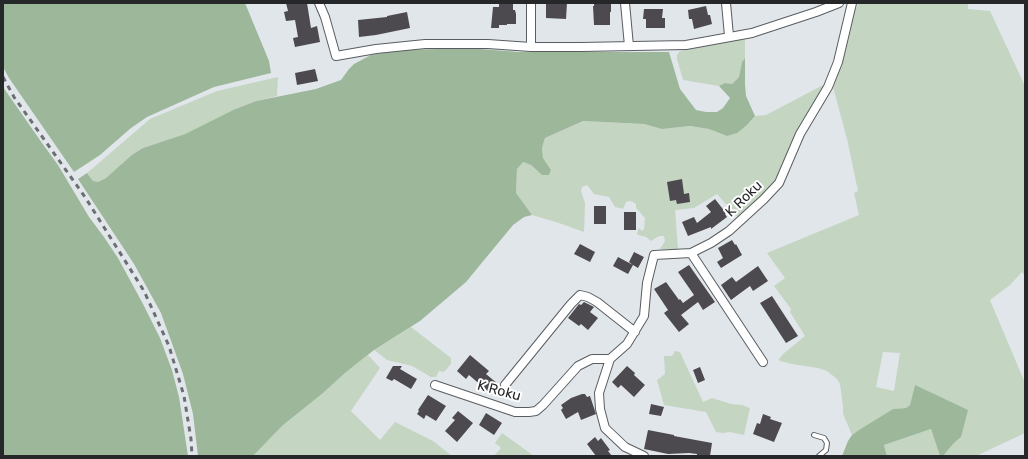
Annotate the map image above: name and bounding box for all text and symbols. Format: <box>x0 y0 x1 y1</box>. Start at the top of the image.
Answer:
street label: K Roku <box>722 177 766 221</box>
street label: K Roku <box>475 377 523 405</box>

